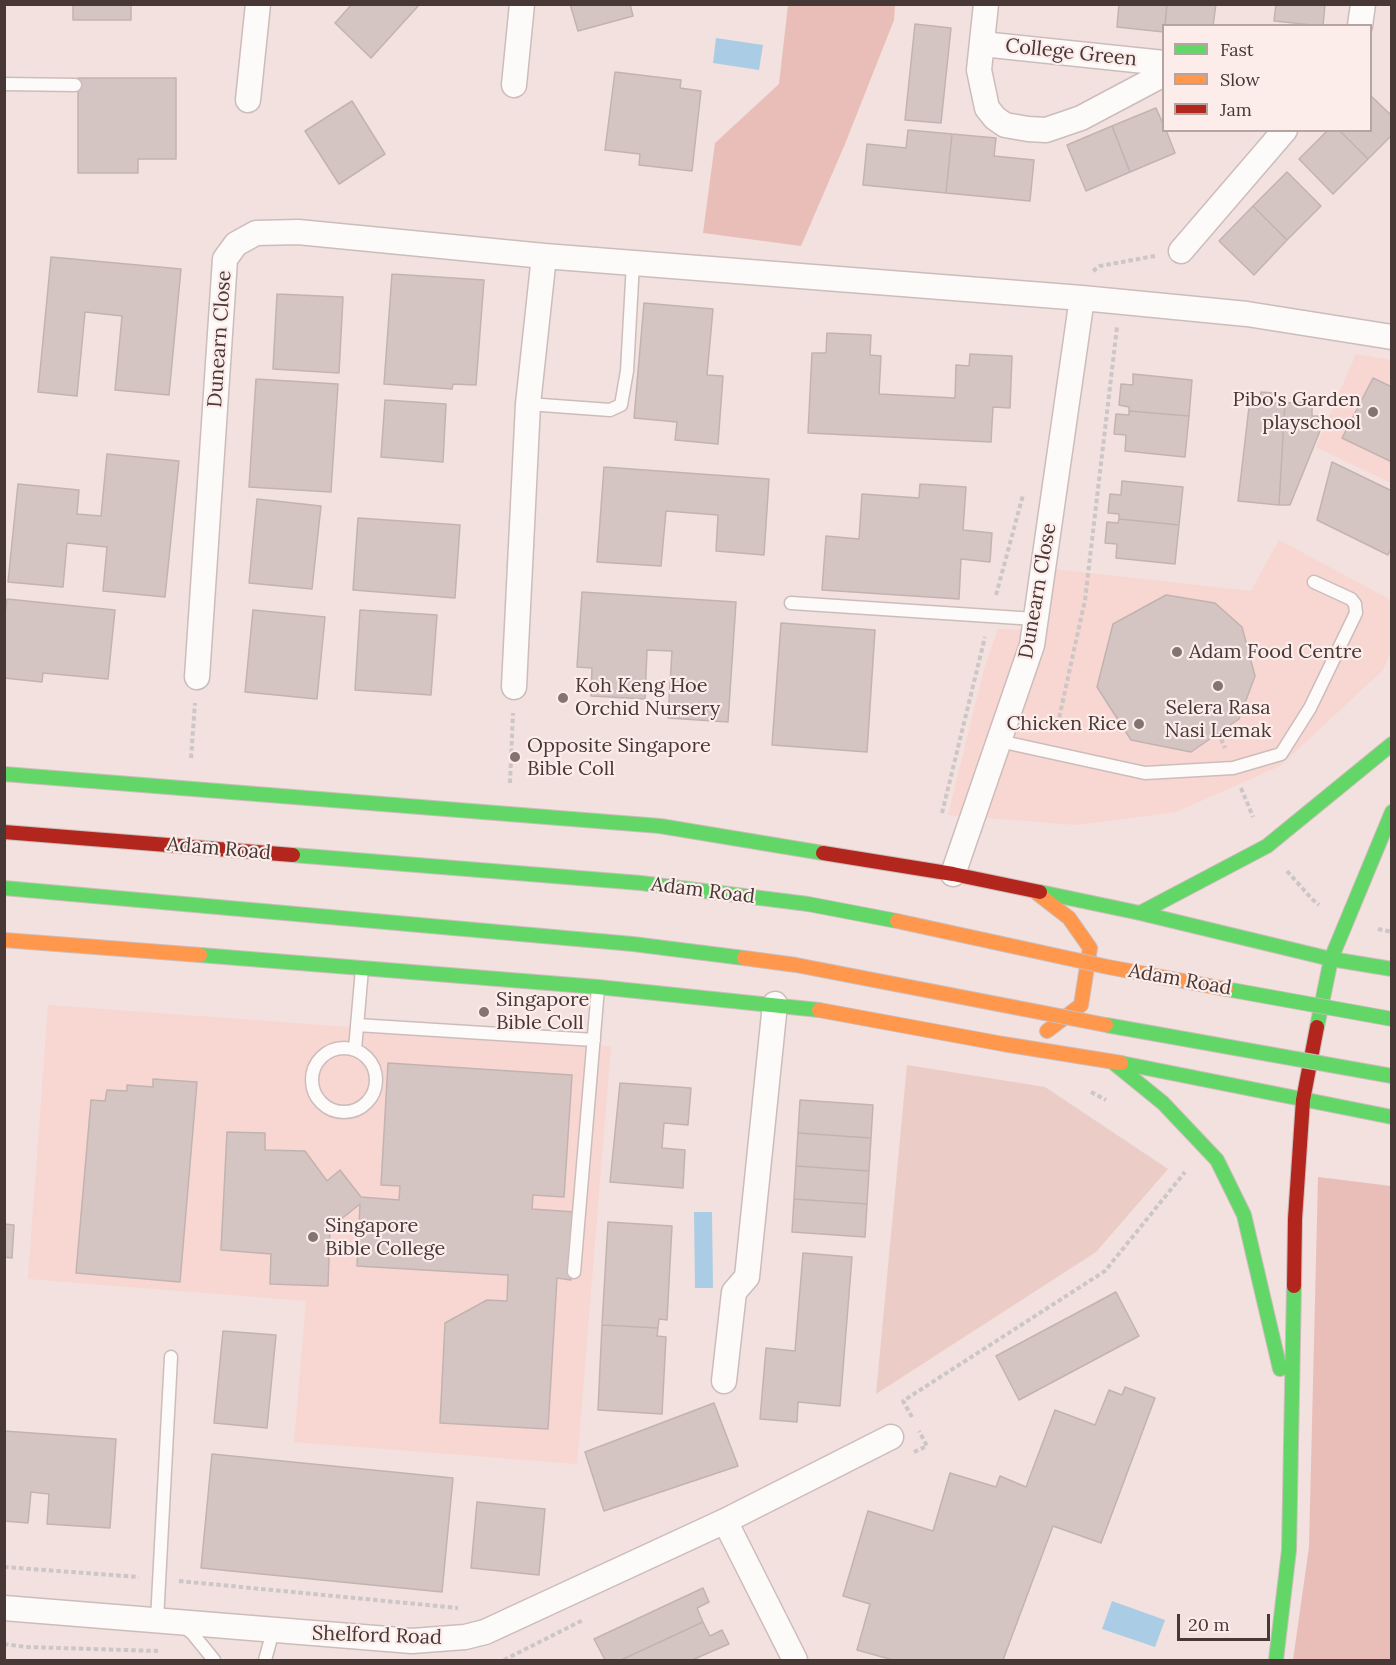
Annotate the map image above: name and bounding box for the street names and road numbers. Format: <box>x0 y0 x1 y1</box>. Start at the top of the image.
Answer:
street label: College Green <box>1004 34 1138 72</box>
street label: Dunearn Close <box>203 270 237 408</box>
street label: Dunearn Close <box>1014 521 1062 661</box>
street label: Adam Road <box>166 832 272 866</box>
street label: Adam Road <box>650 873 756 909</box>
street label: Adam Road <box>1127 959 1233 1001</box>
street label: Shelford Road <box>312 1622 442 1650</box>

